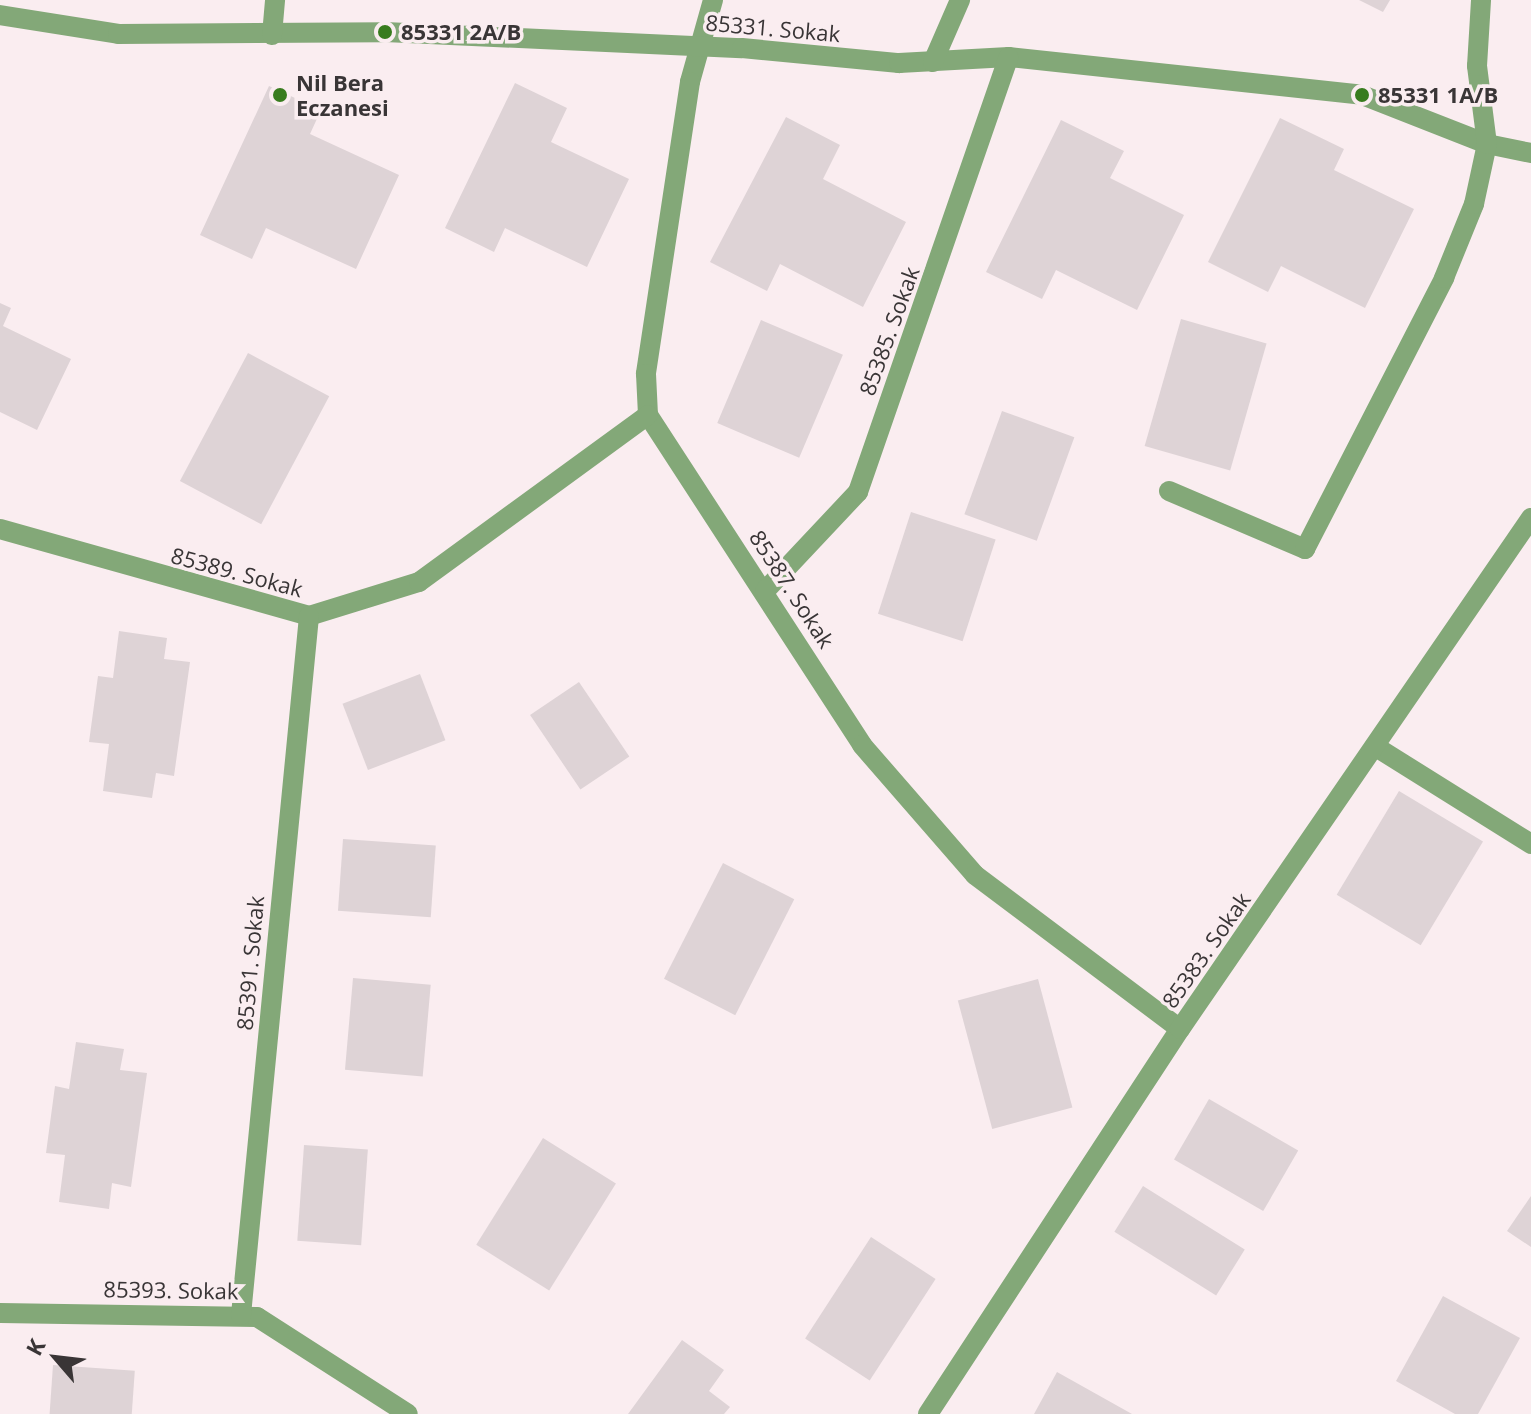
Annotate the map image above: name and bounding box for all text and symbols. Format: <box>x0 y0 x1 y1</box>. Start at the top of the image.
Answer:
street label: 85331. Sokak <box>705 9 841 47</box>
place label: 85331 2A/B <box>401 19 521 45</box>
marker: 85331 2A/B <box>376 23 394 41</box>
place label: Nil Bera Eczanesi <box>296 69 389 120</box>
place label: 85331 1A/B <box>1378 82 1498 108</box>
marker: Nil Bera Eczanesi <box>271 86 289 104</box>
marker: 85331 1A/B <box>1353 86 1371 104</box>
street label: 85385. Sokak <box>854 263 924 399</box>
street label: 85387. Sokak <box>744 525 840 653</box>
street label: 85389. Sokak <box>168 542 306 602</box>
street label: 85383. Sokak <box>1156 887 1256 1013</box>
street label: 85391. Sokak <box>231 895 269 1031</box>
street label: 85393. Sokak <box>103 1276 239 1304</box>
north arrow <box>16 1318 96 1398</box>
text: K <box>18 1333 51 1360</box>

